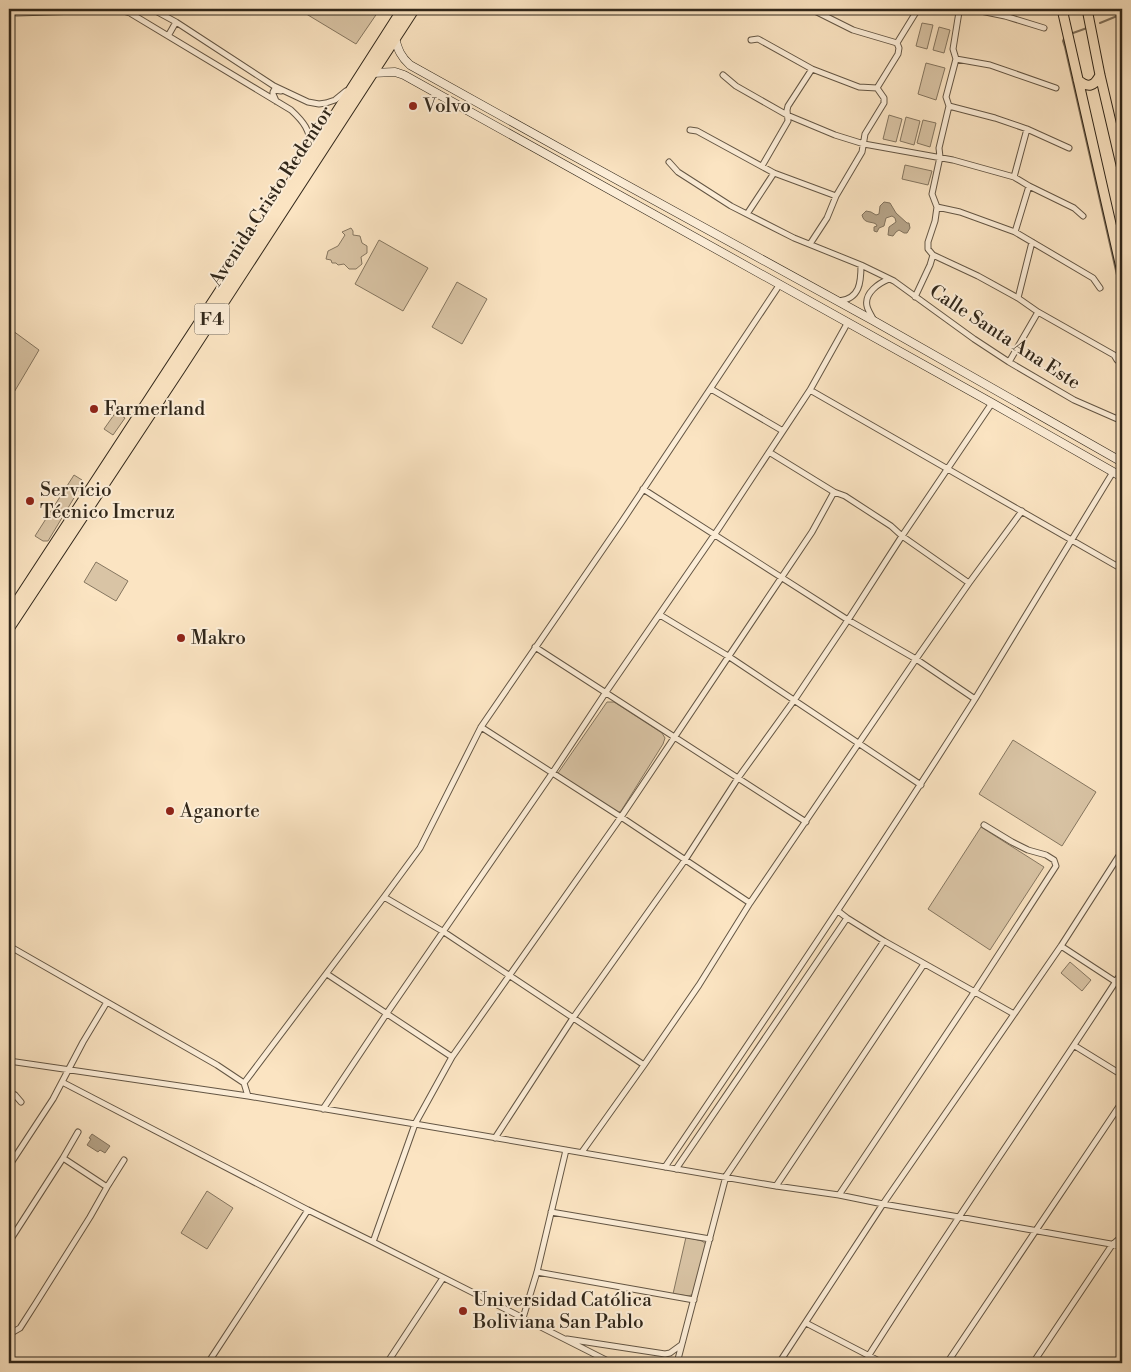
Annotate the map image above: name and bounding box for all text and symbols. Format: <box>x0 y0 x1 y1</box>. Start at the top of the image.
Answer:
place label: Volvo <box>422 94 471 118</box>
marker: Volvo <box>407 100 419 112</box>
street label: Avenida Cristo Redentor <box>203 101 338 291</box>
street label: Calle Santa Ana Este <box>925 279 1085 395</box>
road number: F4 <box>194 304 230 334</box>
place label: Farmerland <box>104 397 205 421</box>
marker: Farmerland <box>88 403 100 415</box>
place label: Servicio Técnico Imcruz <box>40 478 175 524</box>
marker: Servicio Técnico Imcruz <box>24 495 36 507</box>
place label: Makro <box>191 626 246 650</box>
marker: Makro <box>175 632 187 644</box>
place label: Aganorte <box>179 799 260 823</box>
marker: Aganorte <box>164 805 176 817</box>
place label: Universidad Católica Boliviana San Pablo <box>472 1288 652 1334</box>
marker: Universidad Católica Boliviana San Pablo <box>457 1305 469 1317</box>

